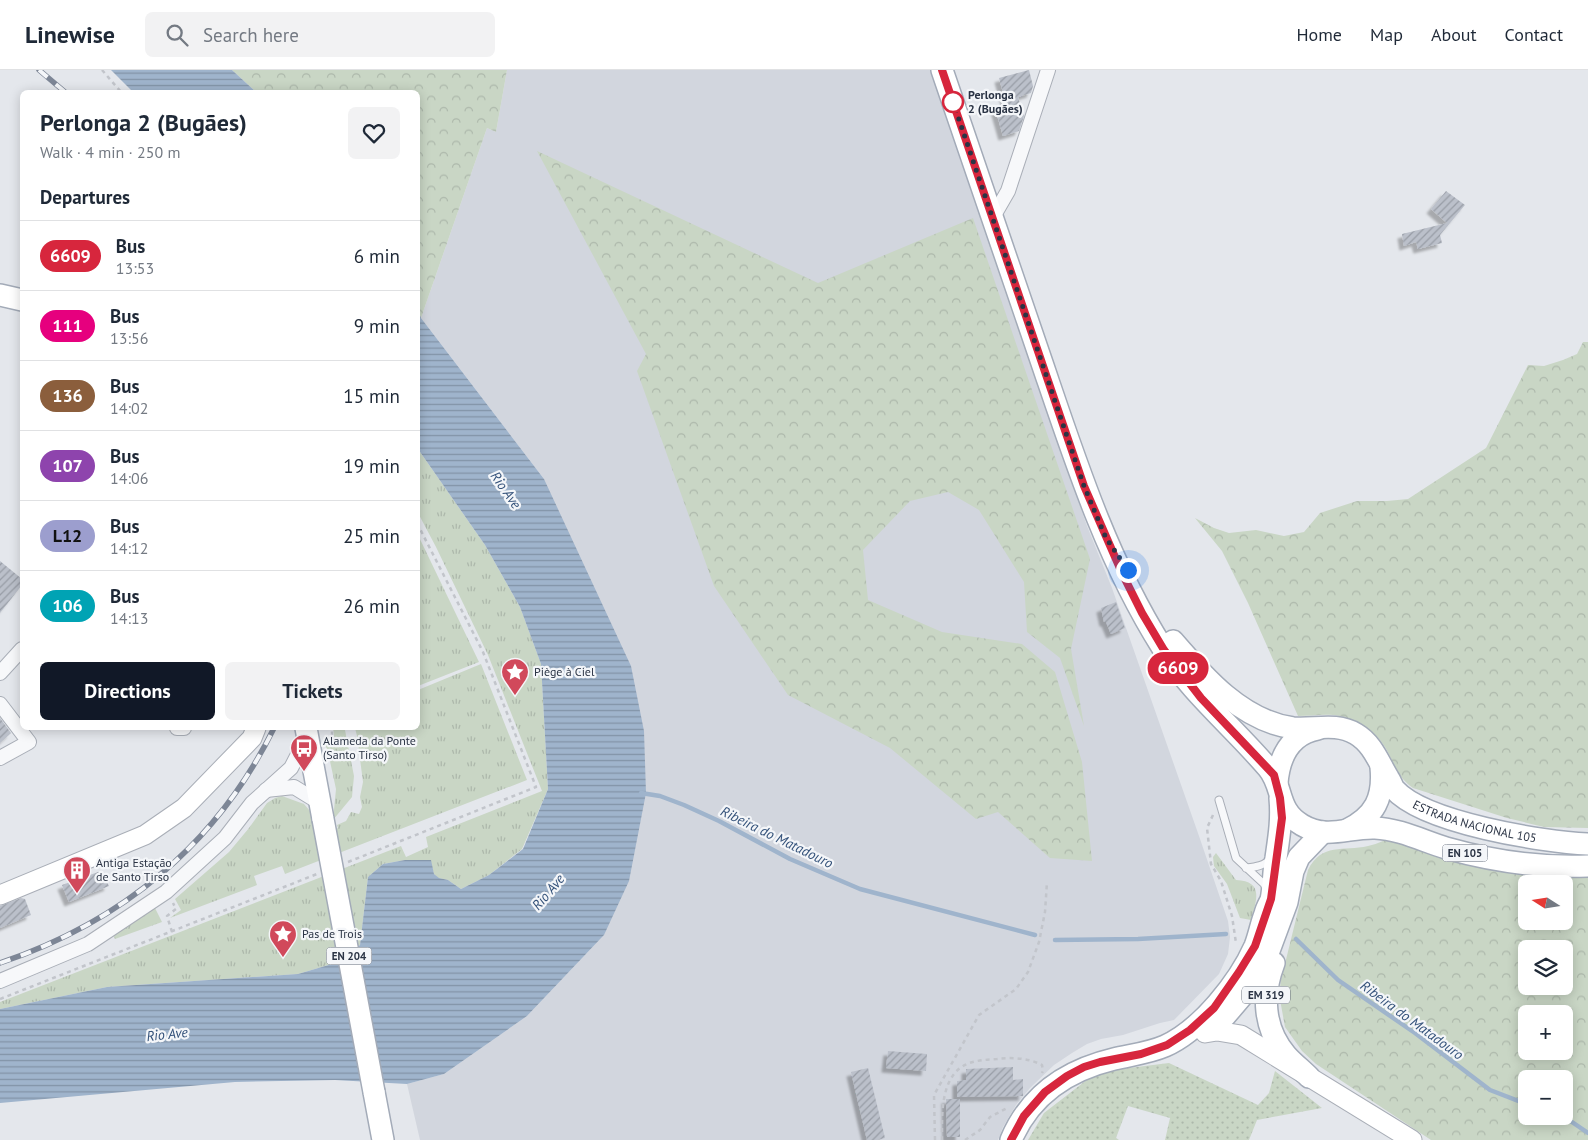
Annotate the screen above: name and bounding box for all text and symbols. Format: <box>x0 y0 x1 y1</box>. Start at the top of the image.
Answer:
search box <box>145 12 495 57</box>
text: Linewise <box>25 19 115 50</box>
icon: search <box>163 21 191 49</box>
text: Search here <box>203 23 299 47</box>
text: Home <box>1296 23 1342 46</box>
text: Map <box>1370 23 1403 46</box>
text: About <box>1431 23 1477 46</box>
text: Contact <box>1505 23 1563 46</box>
place label: Perlonga 2 (Bugães) <box>968 87 1023 116</box>
marker: Perlonga 2 (Bugães) <box>942 91 964 113</box>
text: Perlonga 2 (Bugães) <box>40 107 247 138</box>
button: heart <box>348 107 400 159</box>
text: Walk · 4 min · 250 m <box>40 142 180 162</box>
text: Departures <box>40 185 130 209</box>
text: Bus <box>116 234 145 258</box>
text: 6609 <box>50 244 91 267</box>
text: 6 min <box>354 244 400 268</box>
text: 13:53 <box>116 258 154 278</box>
text: Bus <box>110 304 139 328</box>
text: 111 <box>52 314 83 337</box>
text: 9 min <box>354 314 400 338</box>
text: 13:56 <box>110 328 148 348</box>
text: Bus <box>110 374 139 398</box>
text: 136 <box>52 384 83 407</box>
text: 15 min <box>343 384 400 408</box>
text: 14:02 <box>110 398 148 418</box>
text: Bus <box>110 444 139 468</box>
text: 107 <box>52 454 83 477</box>
text: 19 min <box>343 454 400 478</box>
text: 14:06 <box>110 468 148 488</box>
water label: Rio Ave <box>487 468 526 513</box>
text: Bus <box>110 514 139 538</box>
text: L12 <box>53 524 82 547</box>
text: 25 min <box>343 524 400 548</box>
text: 14:12 <box>110 538 148 558</box>
your location <box>1116 558 1141 583</box>
text: Bus <box>110 584 139 608</box>
text: 106 <box>52 594 83 617</box>
text: 26 min <box>343 594 400 618</box>
text: 14:13 <box>110 608 148 628</box>
line badge: 6609 <box>1143 652 1213 684</box>
text: 6609 <box>1158 656 1198 679</box>
place icon: Piège à Ciel <box>500 657 530 696</box>
button: Directions <box>40 662 215 720</box>
button: Tickets <box>225 662 400 720</box>
place label: Piège à Ciel <box>534 664 595 679</box>
bus stop icon: Alameda da Ponte (Santo Tirso) <box>289 733 319 772</box>
place label: Alameda da Ponte (Santo Tirso) <box>323 733 416 762</box>
street label: ESTRADA NACIONAL 105 <box>1410 797 1538 845</box>
water label: Ribeira do Matadouro <box>718 802 836 872</box>
road number: EN 105 <box>1442 844 1488 861</box>
building icon: Antiga Estação de Santo Tirso <box>62 855 92 894</box>
place label: Antiga Estação de Santo Tirso <box>96 855 172 884</box>
water label: Rio Ave <box>528 870 569 914</box>
north arrow <box>1518 875 1572 930</box>
map controls <box>1518 875 1573 1125</box>
place icon: Pas de Trois <box>268 919 298 958</box>
place label: Pas de Trois <box>302 926 362 941</box>
button: layers <box>1518 940 1573 995</box>
road number: EN 204 <box>326 948 372 964</box>
water label: Ribeira do Matadouro <box>1357 977 1467 1063</box>
road number: EM 319 <box>1242 986 1290 1004</box>
button: + <box>1518 1005 1573 1060</box>
water label: Rio Ave <box>145 1023 189 1045</box>
button: − <box>1518 1070 1573 1125</box>

